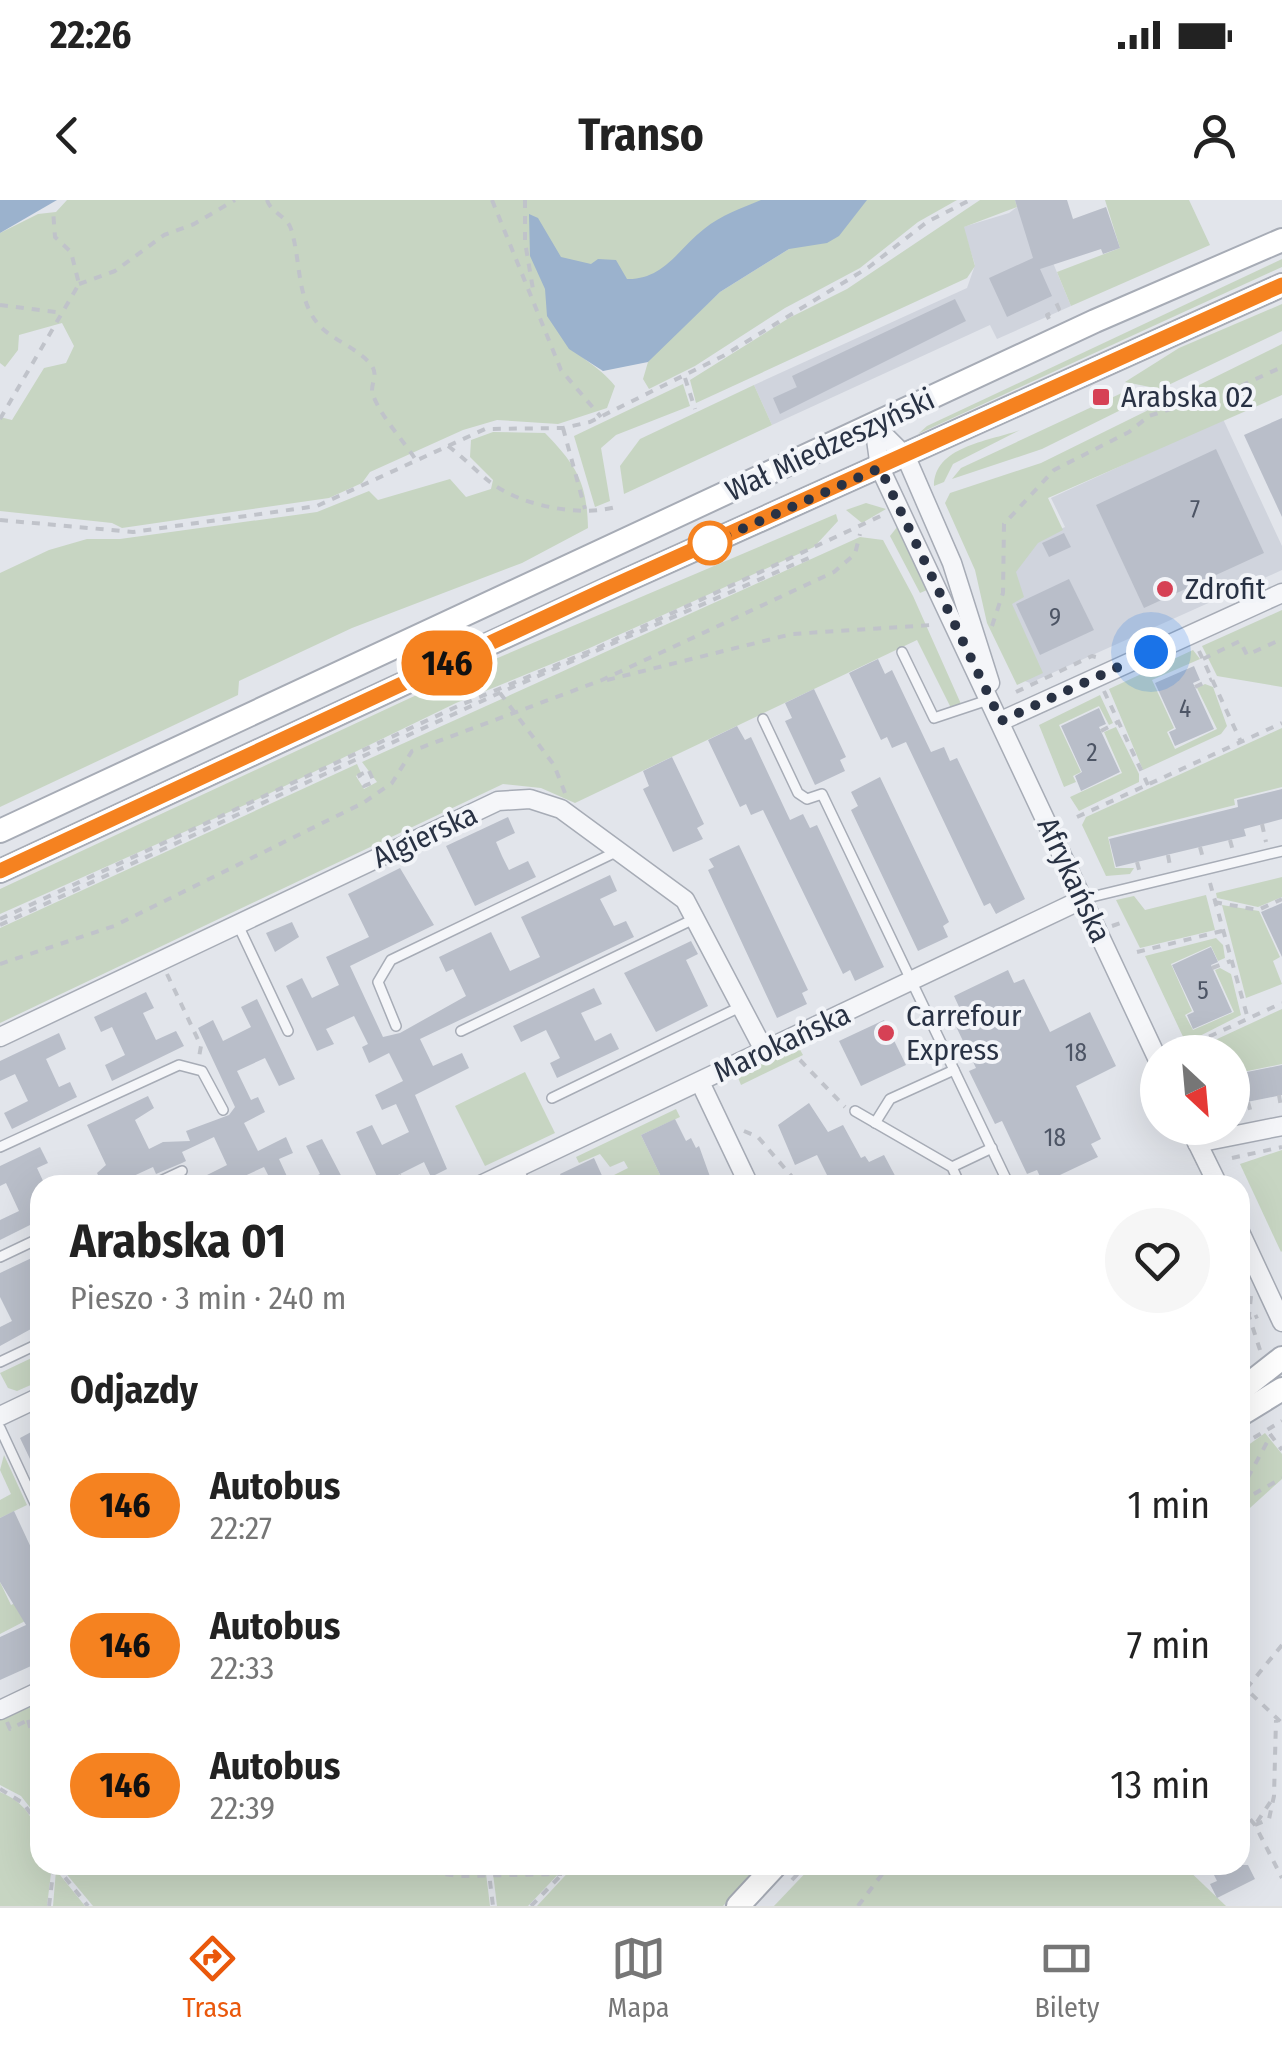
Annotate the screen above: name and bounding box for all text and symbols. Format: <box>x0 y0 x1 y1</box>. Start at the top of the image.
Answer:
text: 22:26 <box>50 12 131 58</box>
icon: back <box>40 108 95 163</box>
text: Transo <box>578 108 704 162</box>
icon: person <box>1187 108 1242 163</box>
place label: Arabska 02 <box>1121 379 1254 415</box>
street label: Wał Miedzeszyński <box>720 381 940 509</box>
marker: Arabska 02 <box>1090 386 1112 408</box>
house number: 7 <box>1190 495 1200 525</box>
unlabelled marker <box>689 522 731 564</box>
place label: Zdrofit <box>1185 571 1266 607</box>
marker: Zdrofit <box>1154 578 1176 600</box>
house number: 9 <box>1049 603 1061 633</box>
your location <box>1126 627 1176 677</box>
line badge: 146 <box>390 630 504 696</box>
text: 146 <box>421 642 473 684</box>
house number: 4 <box>1179 694 1191 724</box>
house number: 2 <box>1086 738 1098 768</box>
street label: Algierska <box>367 796 483 876</box>
street label: Afrykańska <box>1029 812 1119 948</box>
house number: 5 <box>1197 976 1209 1006</box>
street label: Marokańska <box>708 996 856 1090</box>
place label: Carrefour Express <box>906 998 1022 1068</box>
marker: Carrefour Express <box>875 1022 897 1044</box>
north arrow <box>1140 1035 1250 1145</box>
map controls <box>1140 1035 1250 1145</box>
house number: 18 <box>1065 1038 1087 1068</box>
house number: 18 <box>1044 1123 1066 1153</box>
button: heart <box>1105 1208 1210 1313</box>
text: Arabska 01 <box>70 1212 286 1270</box>
text: Pieszo · 3 min · 240 m <box>70 1279 346 1317</box>
text: Odjazdy <box>70 1367 198 1413</box>
text: Autobus <box>210 1463 340 1509</box>
text: 1 min <box>1127 1482 1210 1528</box>
text: 146 <box>99 1484 151 1526</box>
text: 22:27 <box>210 1509 272 1547</box>
text: Autobus <box>210 1603 340 1649</box>
text: 7 min <box>1127 1622 1210 1668</box>
text: 146 <box>99 1624 151 1666</box>
text: 22:33 <box>210 1649 274 1687</box>
text: Autobus <box>210 1743 340 1789</box>
text: 13 min <box>1110 1762 1210 1808</box>
text: 146 <box>99 1764 151 1806</box>
text: 22:39 <box>210 1789 275 1827</box>
tab: Trasa <box>182 1931 243 2024</box>
tab: Mapa <box>608 1931 670 2024</box>
tab: Bilety <box>1034 1931 1100 2024</box>

